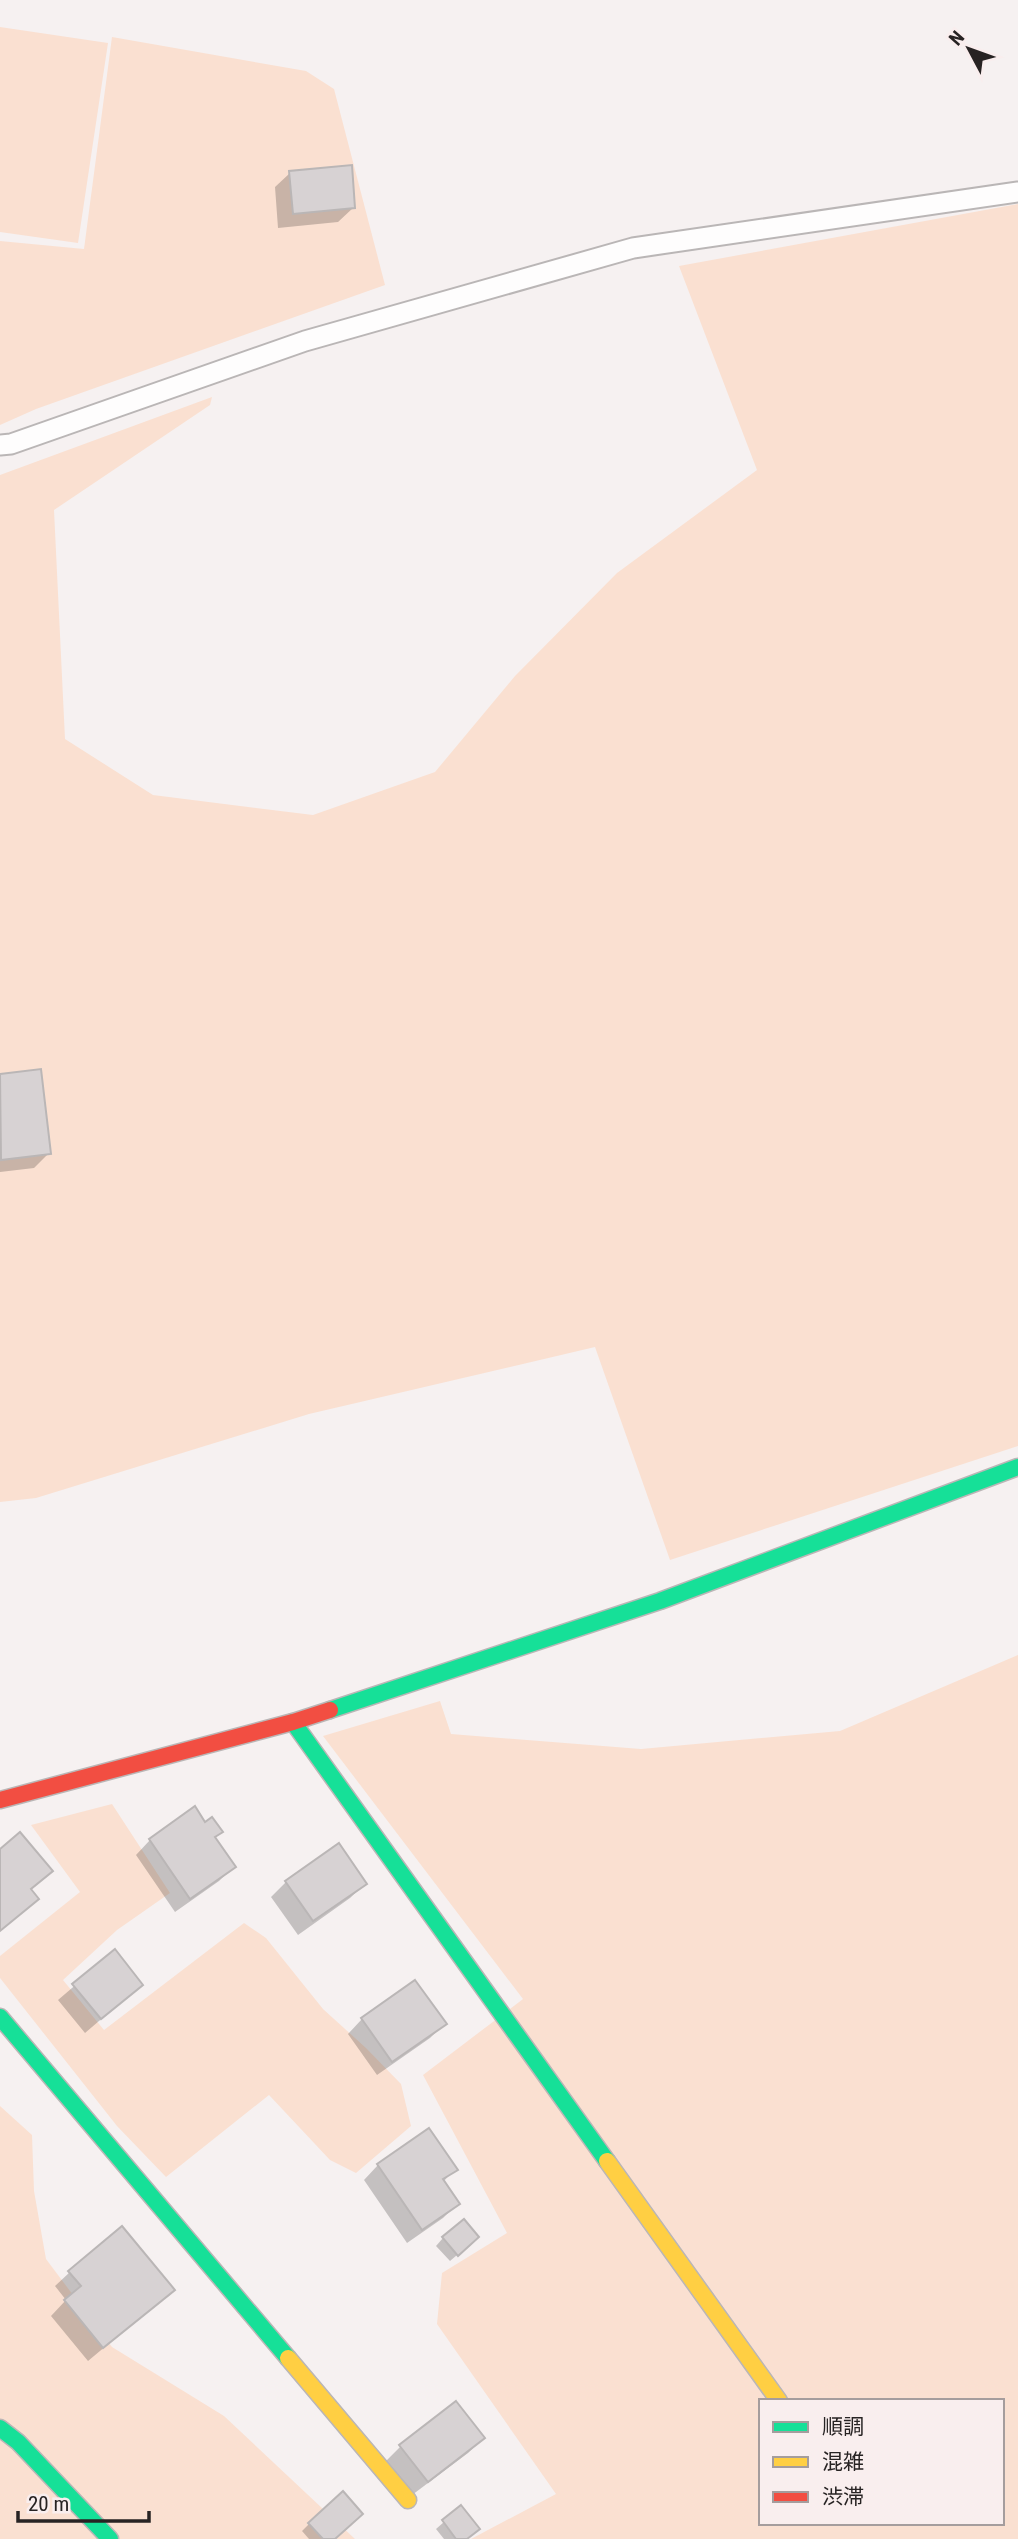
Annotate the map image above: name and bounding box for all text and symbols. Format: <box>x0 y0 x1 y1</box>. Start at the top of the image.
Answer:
north arrow <box>934 14 1004 84</box>
text: N <box>944 26 969 50</box>
legend <box>759 2399 1004 2525</box>
text: 順調 <box>822 2415 864 2439</box>
text: 混雑 <box>822 2450 864 2474</box>
scale bar <box>18 2480 149 2524</box>
text: 渋滞 <box>822 2485 864 2509</box>
text: 20 m <box>28 2492 69 2516</box>

